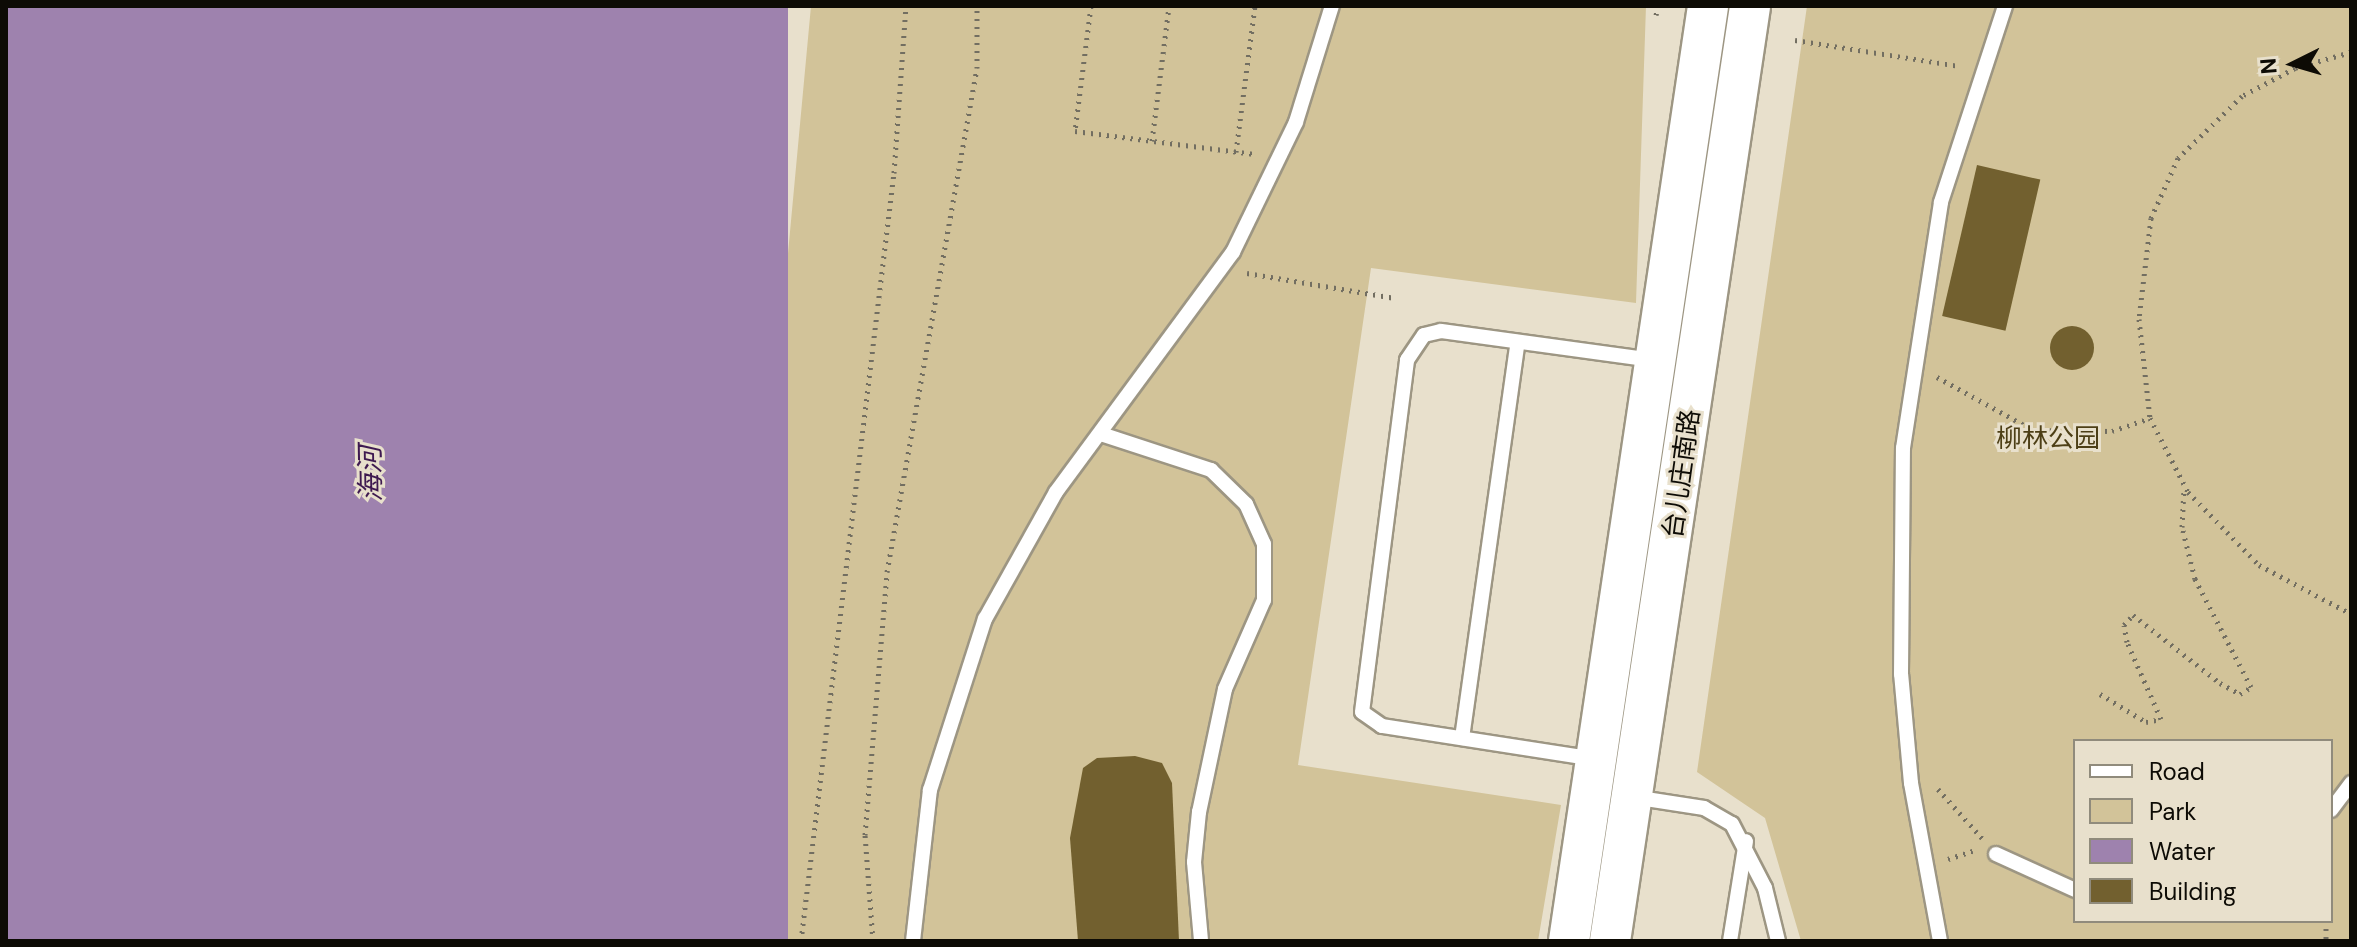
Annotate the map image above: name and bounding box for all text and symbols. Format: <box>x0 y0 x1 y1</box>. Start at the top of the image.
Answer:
north arrow <box>2253 24 2333 104</box>
text: N <box>2253 57 2284 75</box>
street label: 台儿庄南路 <box>1658 407 1706 541</box>
park label: 柳林公园 <box>1996 423 2100 455</box>
water label: 海河 <box>354 446 388 502</box>
legend <box>2073 739 2333 923</box>
text: Road <box>2149 756 2205 787</box>
text: Park <box>2149 796 2196 827</box>
text: Water <box>2149 836 2215 867</box>
text: Building <box>2149 876 2236 907</box>

